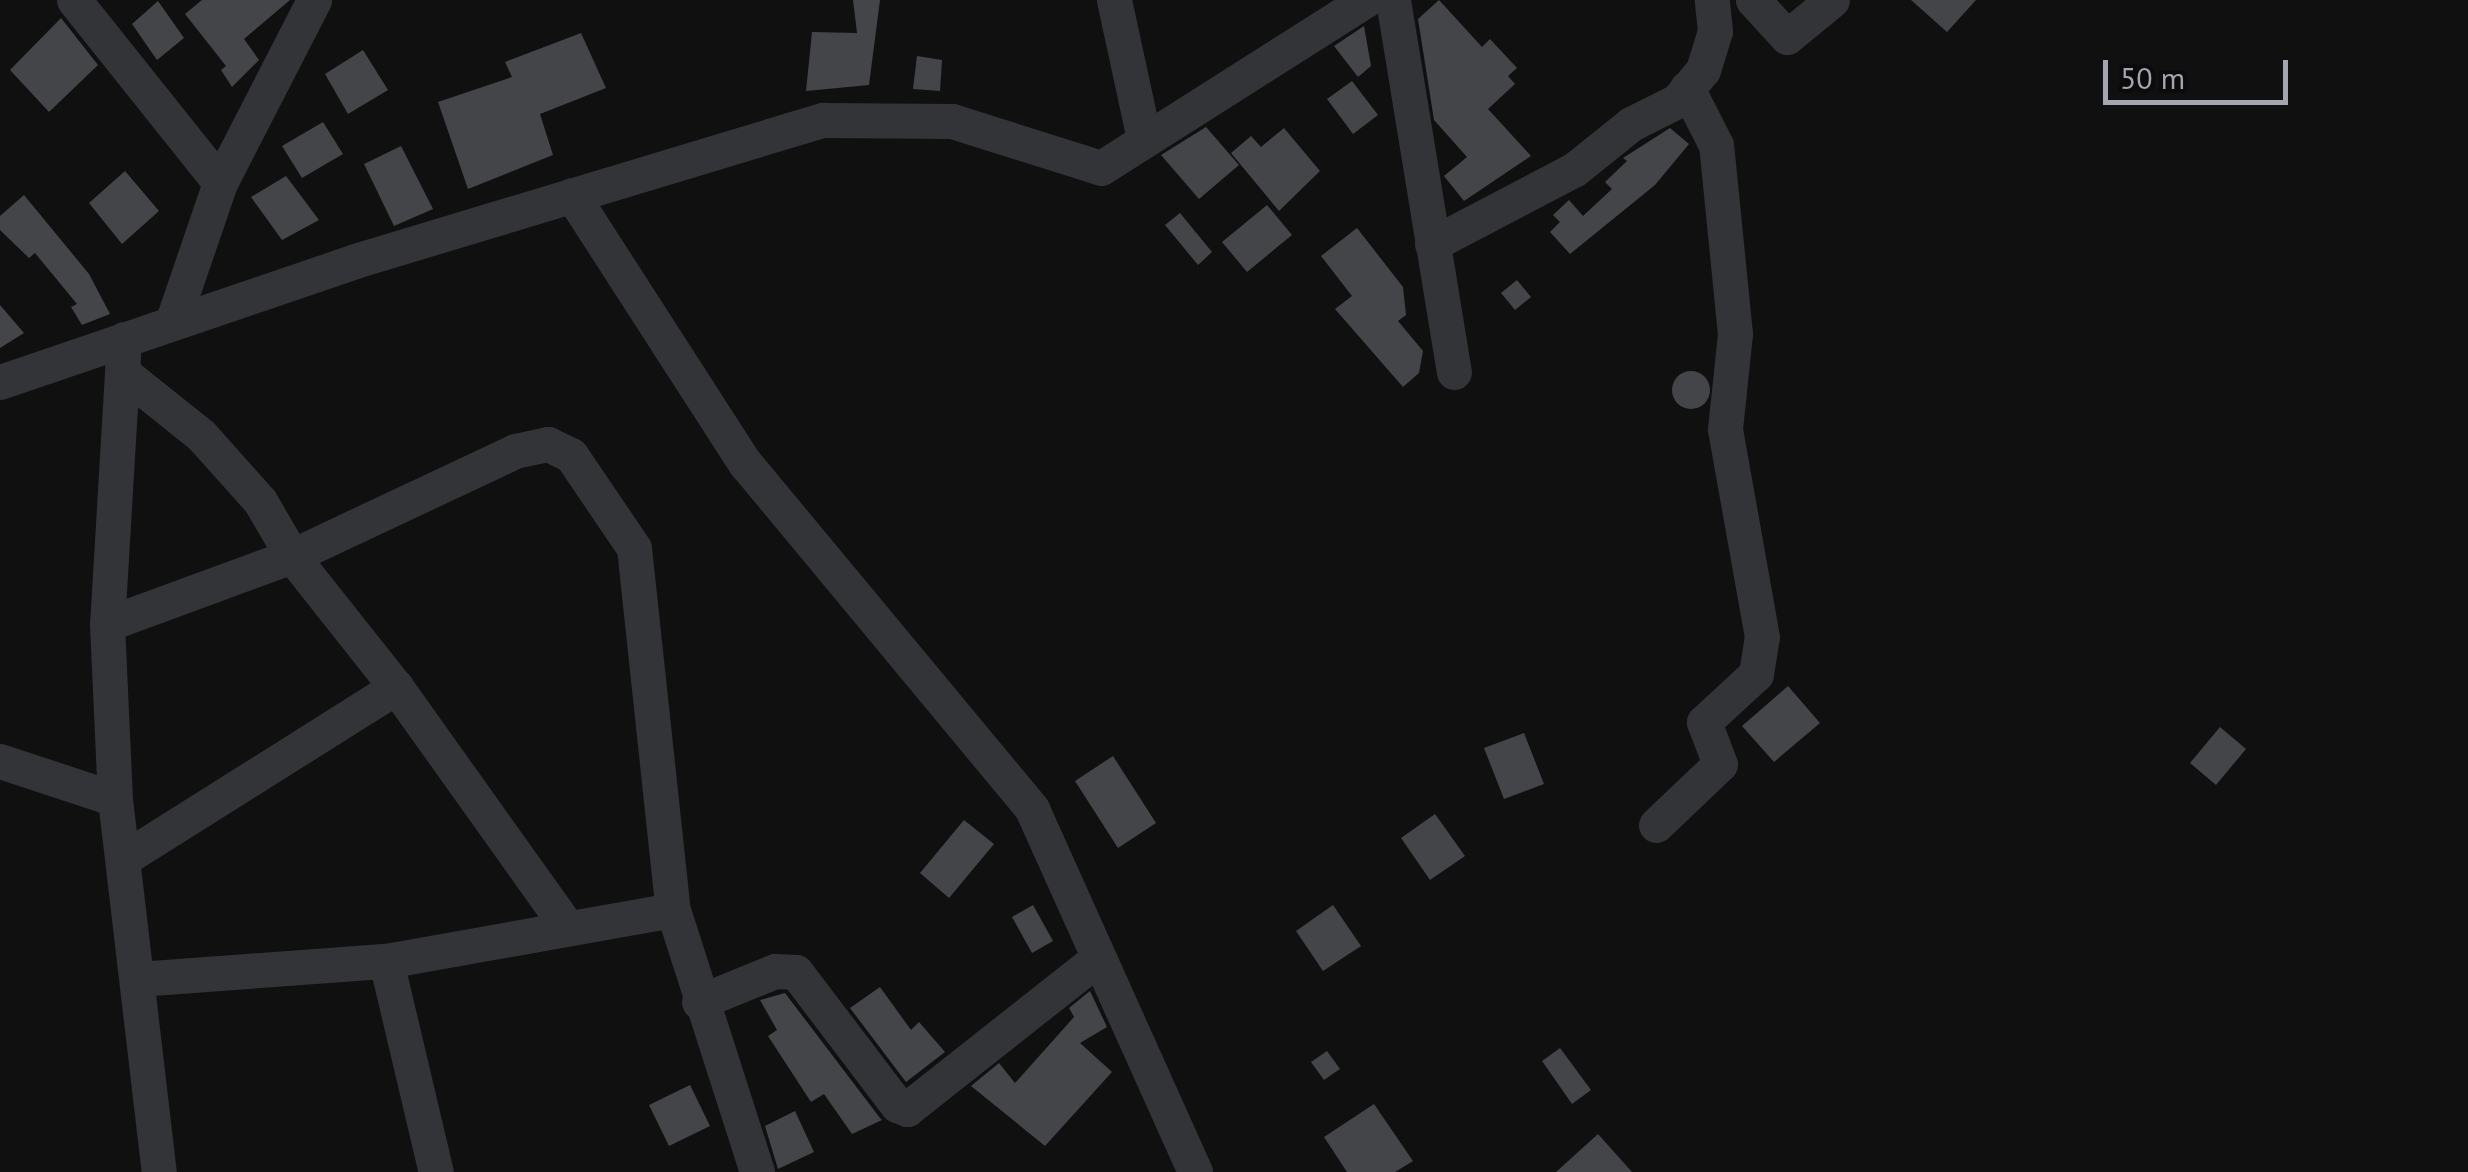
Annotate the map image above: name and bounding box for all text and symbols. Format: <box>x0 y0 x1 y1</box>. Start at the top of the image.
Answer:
scale bar <box>2108 40 2293 102</box>
text: 50 m <box>2120 58 2185 97</box>

